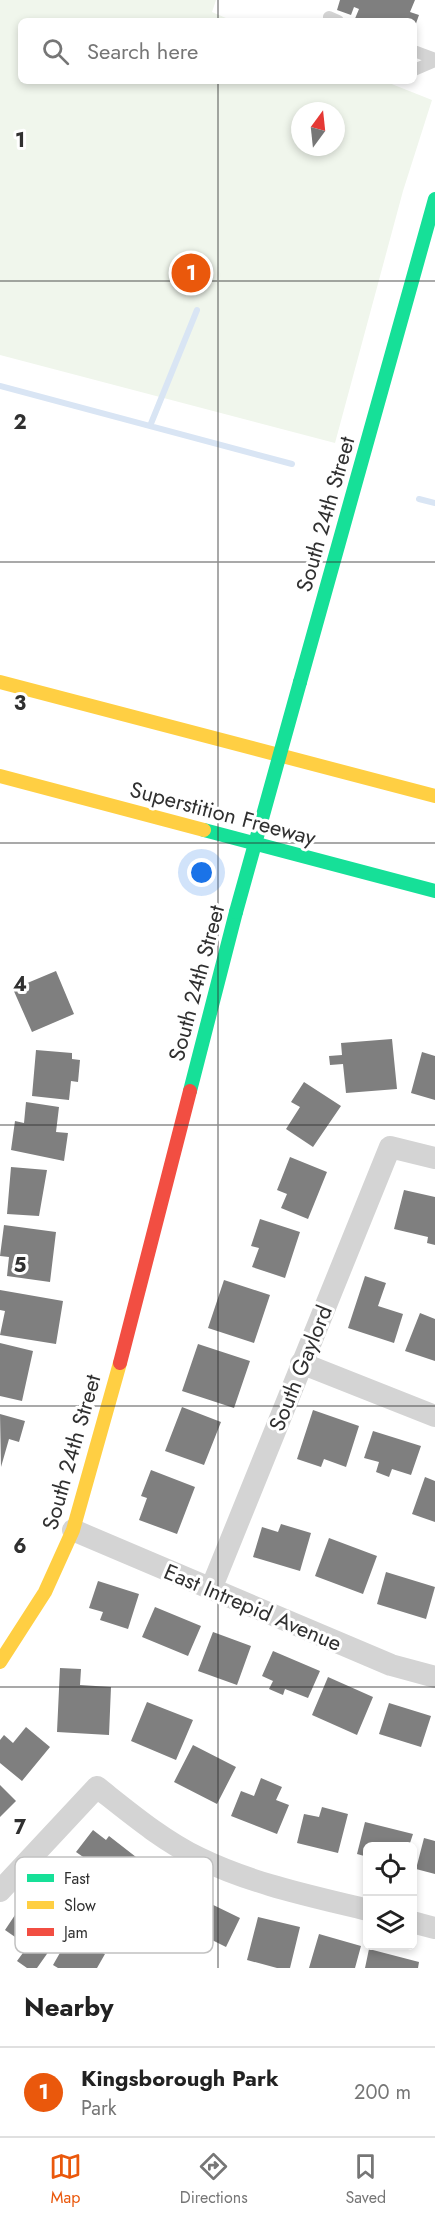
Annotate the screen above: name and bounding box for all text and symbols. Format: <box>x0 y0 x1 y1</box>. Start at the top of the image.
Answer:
search box <box>18 18 417 84</box>
icon: search <box>39 35 72 68</box>
text: Search here <box>87 35 198 67</box>
north arrow <box>291 102 345 156</box>
text: 1 <box>15 126 25 155</box>
pin: 1 <box>172 250 210 296</box>
text: 2 <box>13 408 27 437</box>
street label: South 24th Street <box>288 432 363 595</box>
text: 3 <box>14 689 26 718</box>
street label: Superstition Freeway <box>126 773 320 853</box>
your location <box>187 858 216 887</box>
street label: South 24th Street <box>160 901 232 1065</box>
text: 4 <box>13 970 27 999</box>
text: 5 <box>14 1251 27 1280</box>
street label: South Gaylord <box>260 1300 340 1436</box>
street label: South 24th Street <box>34 1370 109 1533</box>
text: 6 <box>13 1532 27 1561</box>
street label: East Intrepid Avenue <box>159 1555 347 1659</box>
text: 7 <box>14 1813 27 1842</box>
map controls <box>363 1842 417 1950</box>
button: locate <box>363 1842 417 1896</box>
legend <box>15 1857 213 1953</box>
text: Fast <box>64 1867 90 1890</box>
text: Slow <box>64 1894 96 1917</box>
button: layers <box>363 1896 417 1950</box>
text: Jam <box>62 1921 88 1944</box>
text: Nearby <box>24 1988 113 2026</box>
text: Kingsborough Park <box>81 2062 279 2094</box>
text: 1 <box>38 2078 49 2107</box>
text: 200 m <box>354 2078 411 2107</box>
text: Park <box>81 2094 117 2123</box>
tab: Map <box>49 2150 82 2209</box>
tab: Directions <box>180 2150 248 2209</box>
tab: Saved <box>345 2150 386 2209</box>

